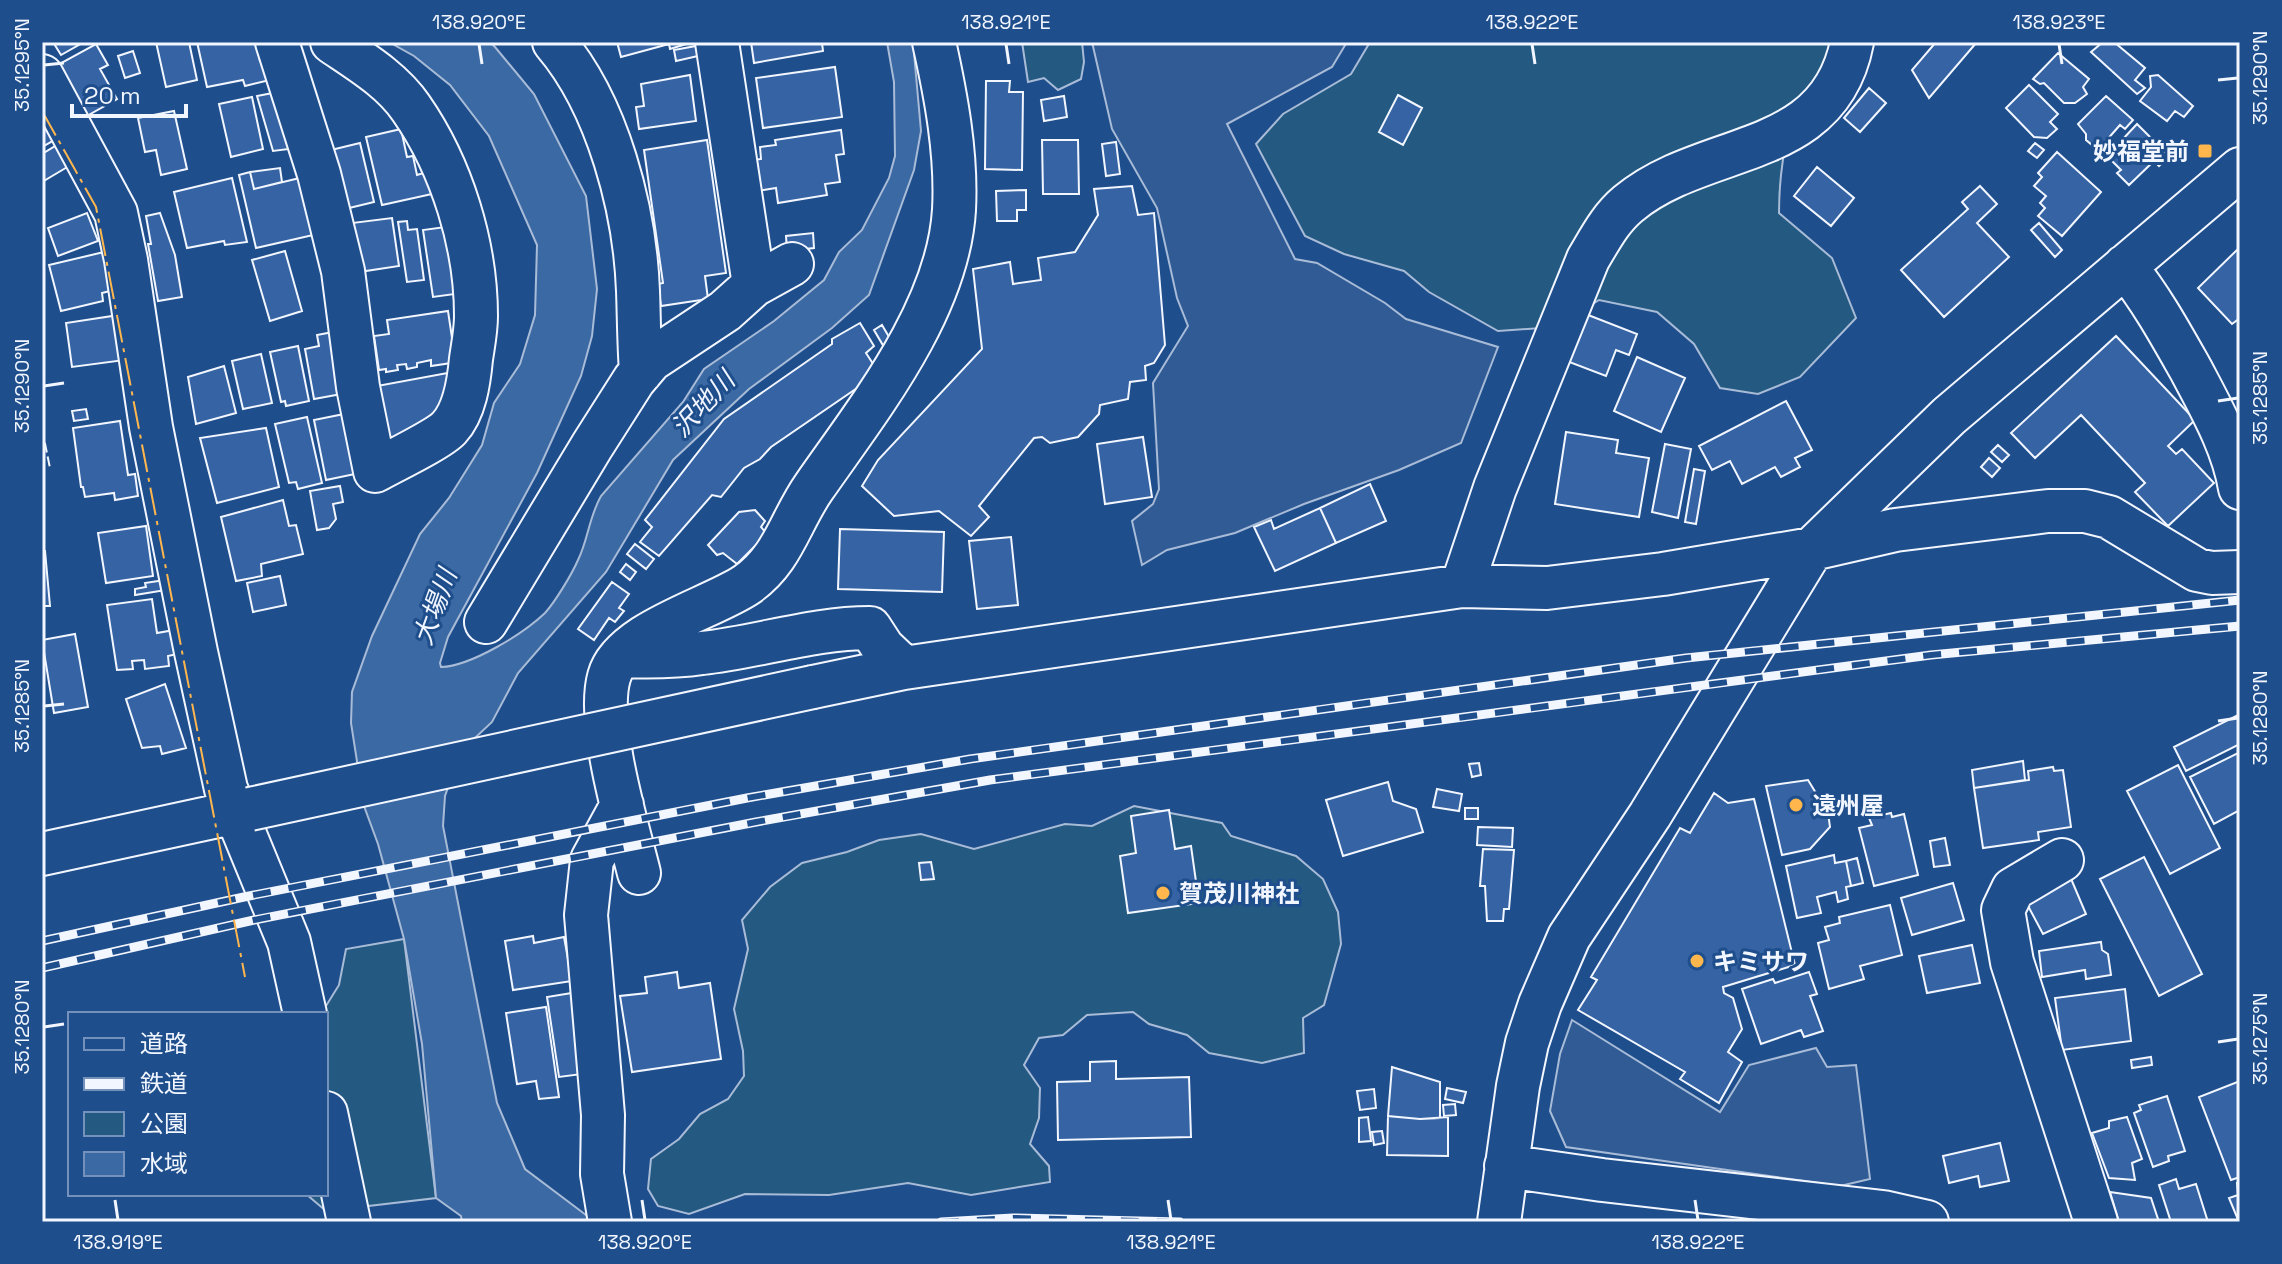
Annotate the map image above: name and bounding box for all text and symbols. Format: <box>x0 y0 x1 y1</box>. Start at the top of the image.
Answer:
text: 138.920°E <box>432 9 526 35</box>
text: 138.921°E <box>961 9 1051 35</box>
text: 138.922°E <box>1485 9 1579 35</box>
text: 138.923°E <box>2012 9 2106 35</box>
text: 35.1295°N <box>9 18 35 112</box>
text: 35.1290°N <box>2247 31 2273 125</box>
scale bar <box>72 68 186 118</box>
text: 20 m <box>84 80 141 111</box>
place label: 妙福堂前 <box>2093 136 2189 167</box>
marker: 妙福堂前 <box>2196 142 2214 160</box>
text: 35.1290°N <box>9 339 35 433</box>
text: 35.1285°N <box>2247 351 2273 445</box>
water label: 沢地川 <box>664 362 744 444</box>
water label: 大場川 <box>406 562 465 649</box>
text: 35.1285°N <box>9 659 35 753</box>
text: 35.1280°N <box>2247 671 2273 765</box>
place label: 遠州屋 <box>1812 790 1884 821</box>
marker: 遠州屋 <box>1787 796 1805 814</box>
place label: 賀茂川神社 <box>1179 878 1299 909</box>
marker: 賀茂川神社 <box>1154 884 1172 902</box>
place label: キミサワ <box>1713 946 1809 977</box>
marker: キミサワ <box>1688 952 1706 970</box>
text: 35.1280°N <box>9 980 35 1074</box>
text: 35.1275°N <box>2247 993 2273 1085</box>
legend <box>68 1012 328 1196</box>
text: 道路 <box>140 1028 188 1059</box>
text: 鉄道 <box>140 1068 188 1099</box>
text: 公園 <box>140 1108 188 1139</box>
text: 水域 <box>140 1148 188 1179</box>
text: 138.919°E <box>73 1229 163 1255</box>
text: 138.920°E <box>598 1229 692 1255</box>
text: 138.921°E <box>1126 1229 1216 1255</box>
text: 138.922°E <box>1651 1229 1745 1255</box>

